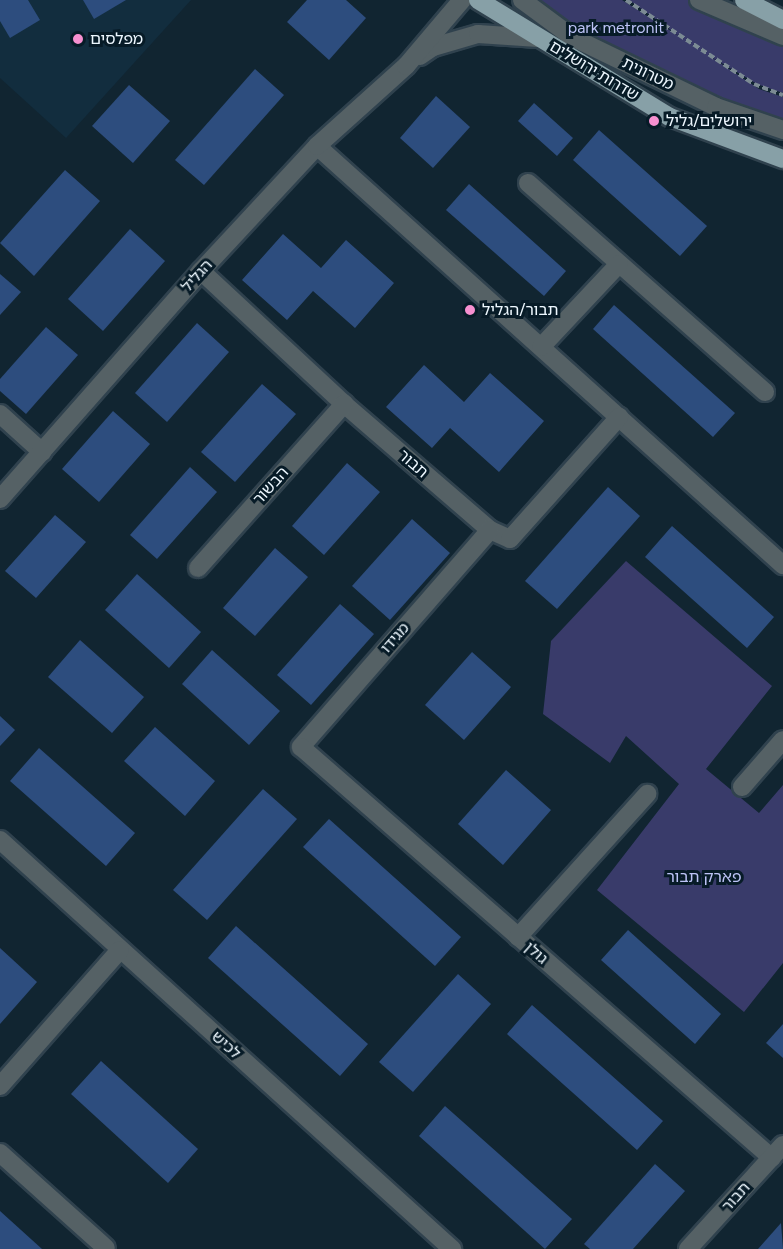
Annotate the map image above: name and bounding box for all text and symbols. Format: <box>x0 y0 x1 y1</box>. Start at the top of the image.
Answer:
park label: park metronit <box>568 18 664 38</box>
place label: מפלסים <box>90 29 143 49</box>
marker: מפלסים <box>71 32 85 46</box>
street label: שדרות ירושלים <box>546 37 642 105</box>
street label: מטרונית <box>619 53 677 95</box>
place label: ירושלים/גליל <box>666 111 752 131</box>
marker: ירושלים/גליל <box>647 114 661 128</box>
street label: הגליל <box>177 256 217 296</box>
place label: תבור/הגליל <box>482 300 559 320</box>
marker: תבור/הגליל <box>463 303 477 317</box>
street label: תבור <box>394 446 432 482</box>
street label: הבשור <box>249 463 293 509</box>
street label: מגידו <box>377 619 413 657</box>
park label: פארק תבור <box>666 867 742 887</box>
street label: גולן <box>520 938 552 968</box>
street label: לכיש <box>207 1027 245 1063</box>
street label: תבור <box>718 1178 754 1216</box>

